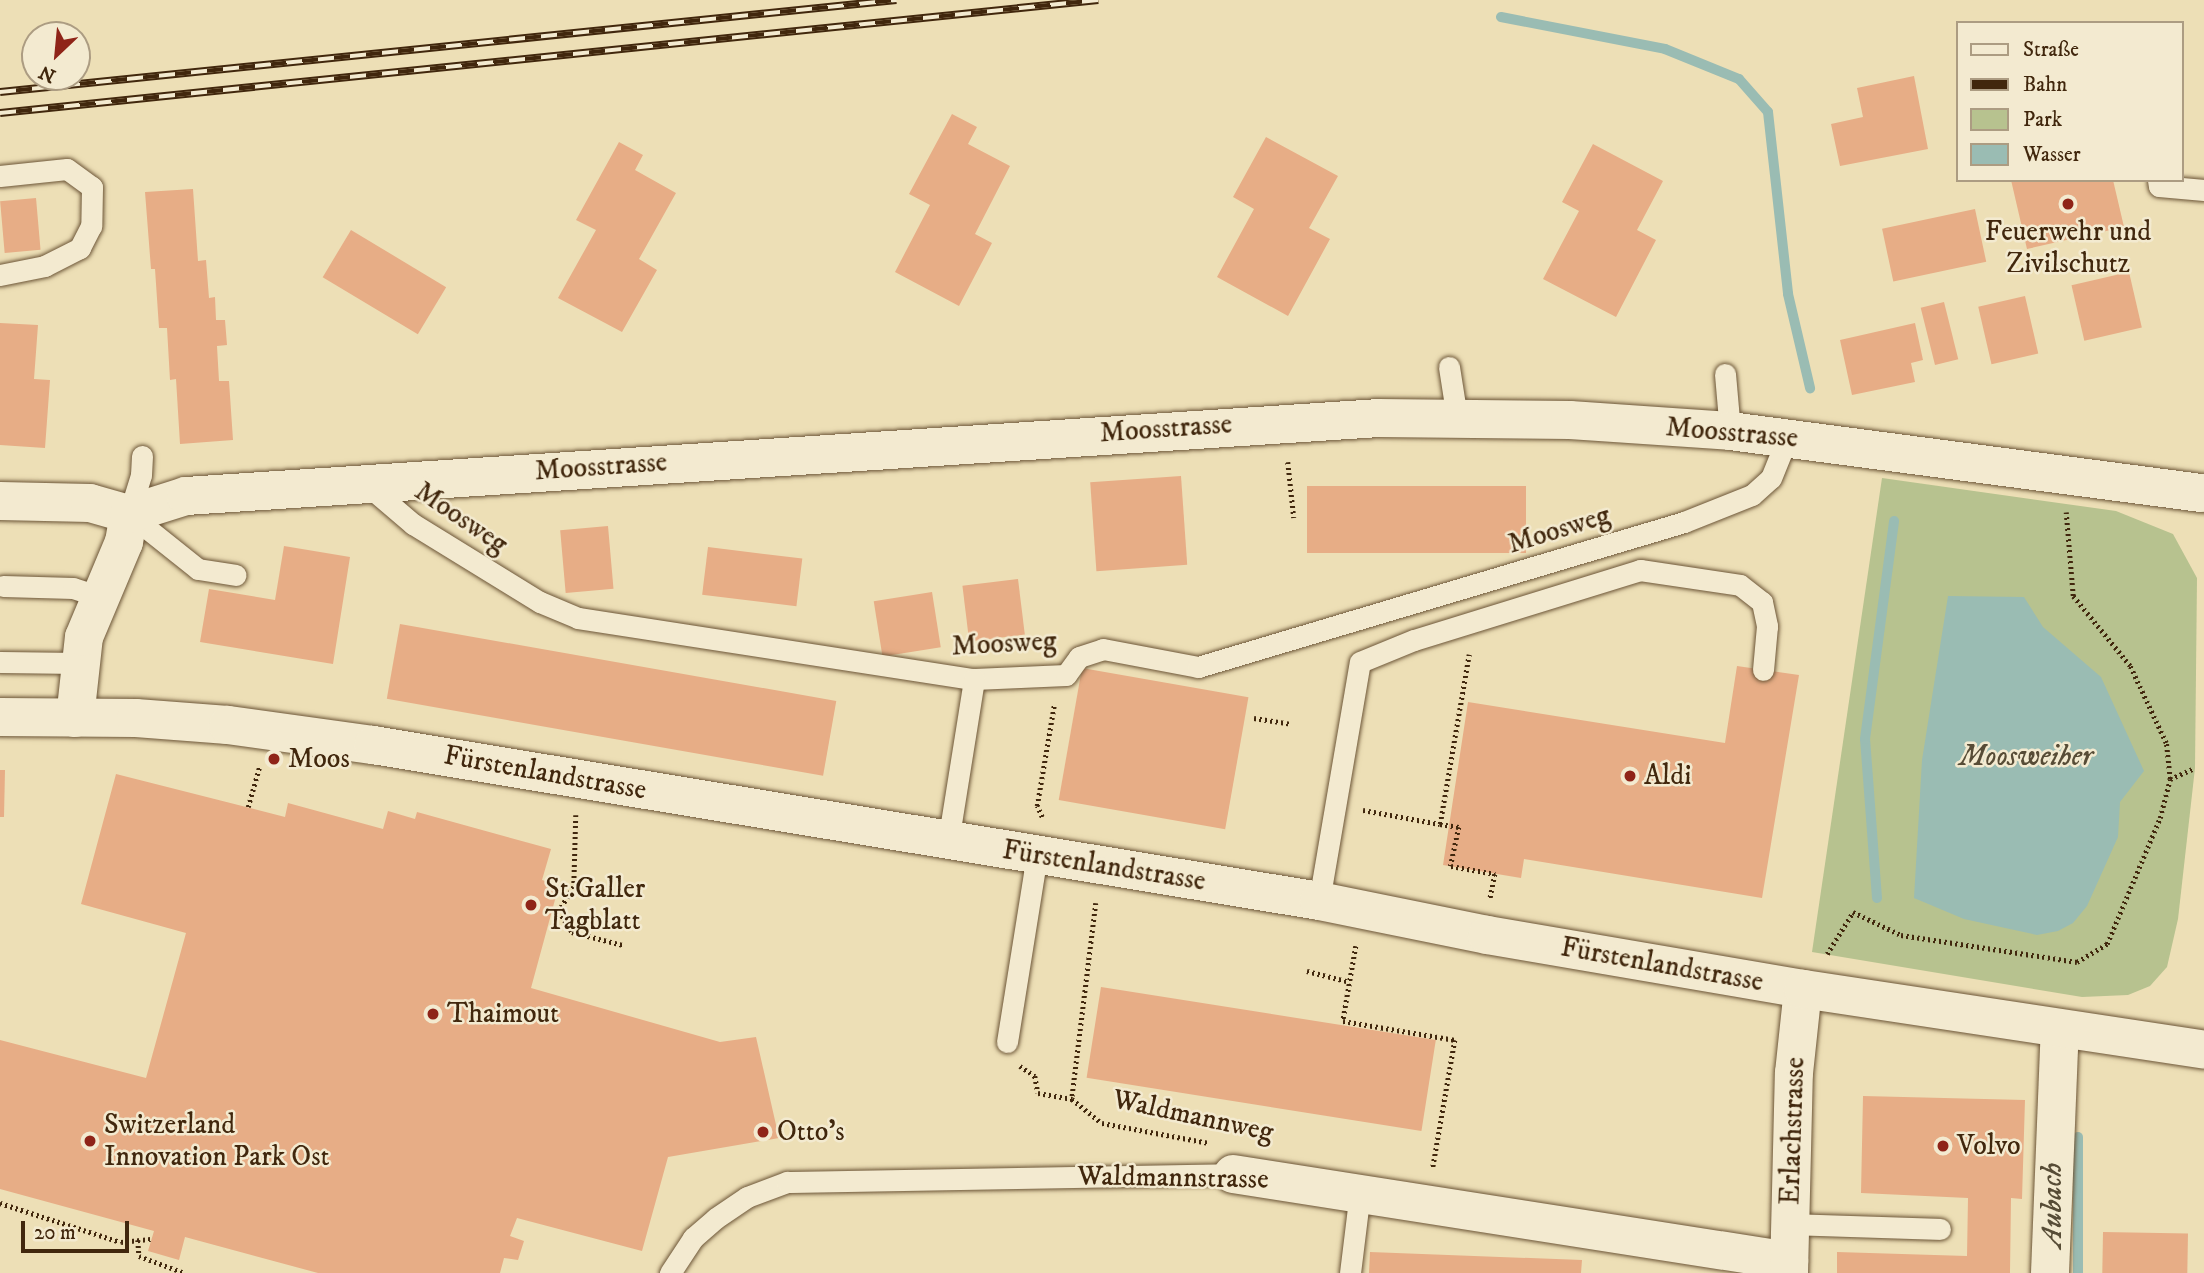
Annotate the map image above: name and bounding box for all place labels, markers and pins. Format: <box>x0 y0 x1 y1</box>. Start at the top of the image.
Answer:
marker: Feuerwehr und Zivilschutz <box>2060 196 2076 212</box>
place label: Feuerwehr und Zivilschutz <box>1985 215 2151 281</box>
place label: Moos <box>288 742 350 776</box>
marker: Moos <box>266 751 282 767</box>
place label: Aldi <box>1644 759 1691 793</box>
marker: Aldi <box>1622 768 1638 784</box>
place label: St.Galler Tagblatt <box>545 872 645 938</box>
marker: St.Galler Tagblatt <box>523 897 539 913</box>
place label: Thaimout <box>447 997 559 1031</box>
marker: Thaimout <box>425 1006 441 1022</box>
place label: Switzerland Innovation Park Ost <box>104 1108 329 1174</box>
place label: Otto's <box>777 1115 845 1149</box>
marker: Otto's <box>755 1124 771 1140</box>
place label: Volvo <box>1957 1129 2021 1163</box>
marker: Switzerland Innovation Park Ost <box>82 1133 98 1149</box>
marker: Volvo <box>1935 1138 1951 1154</box>

